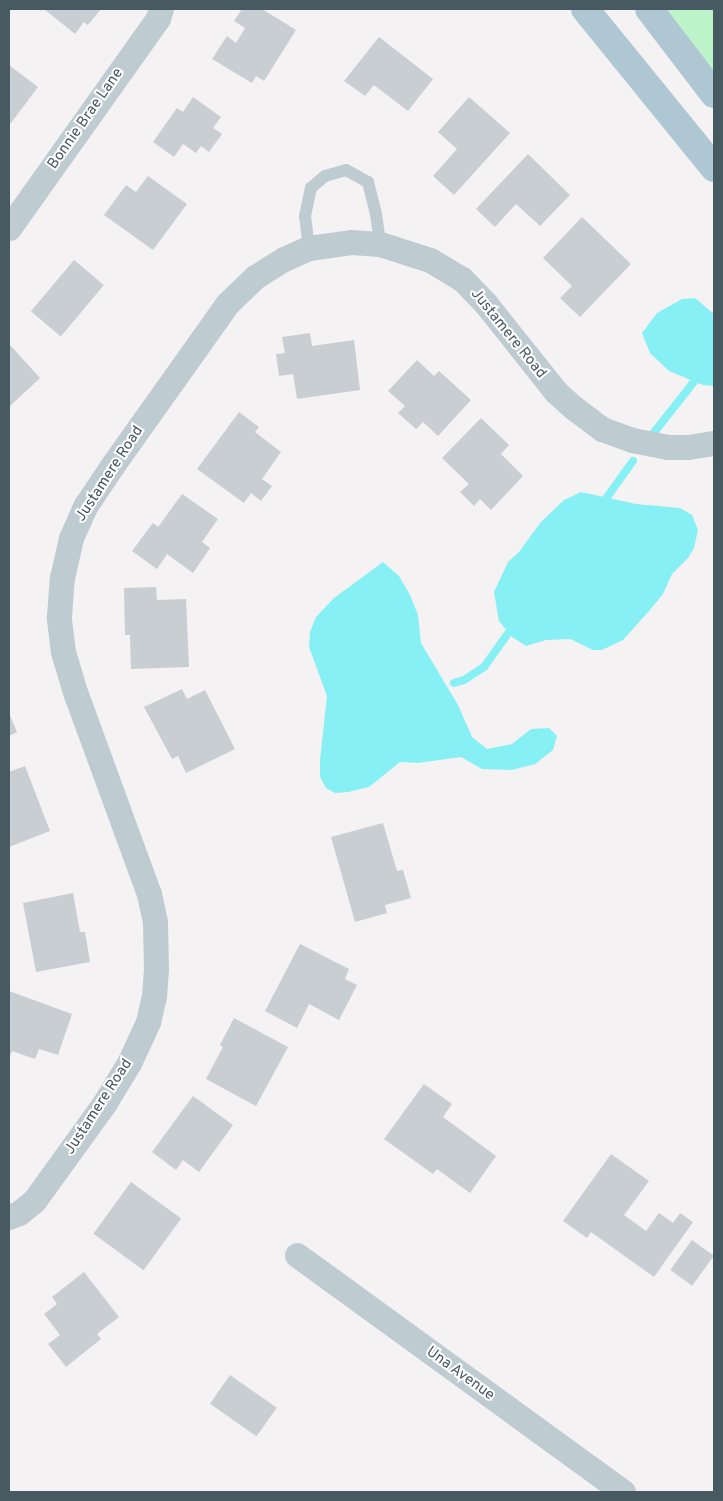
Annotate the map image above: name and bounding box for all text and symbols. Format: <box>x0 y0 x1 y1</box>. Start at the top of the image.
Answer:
street label: Bonnie Brae Lane <box>44 65 128 173</box>
street label: Justamere Road <box>466 286 550 382</box>
street label: Justamere Road <box>72 423 148 525</box>
street label: Justamere Road <box>61 1056 137 1158</box>
street label: Una Avenue <box>422 1343 498 1405</box>

